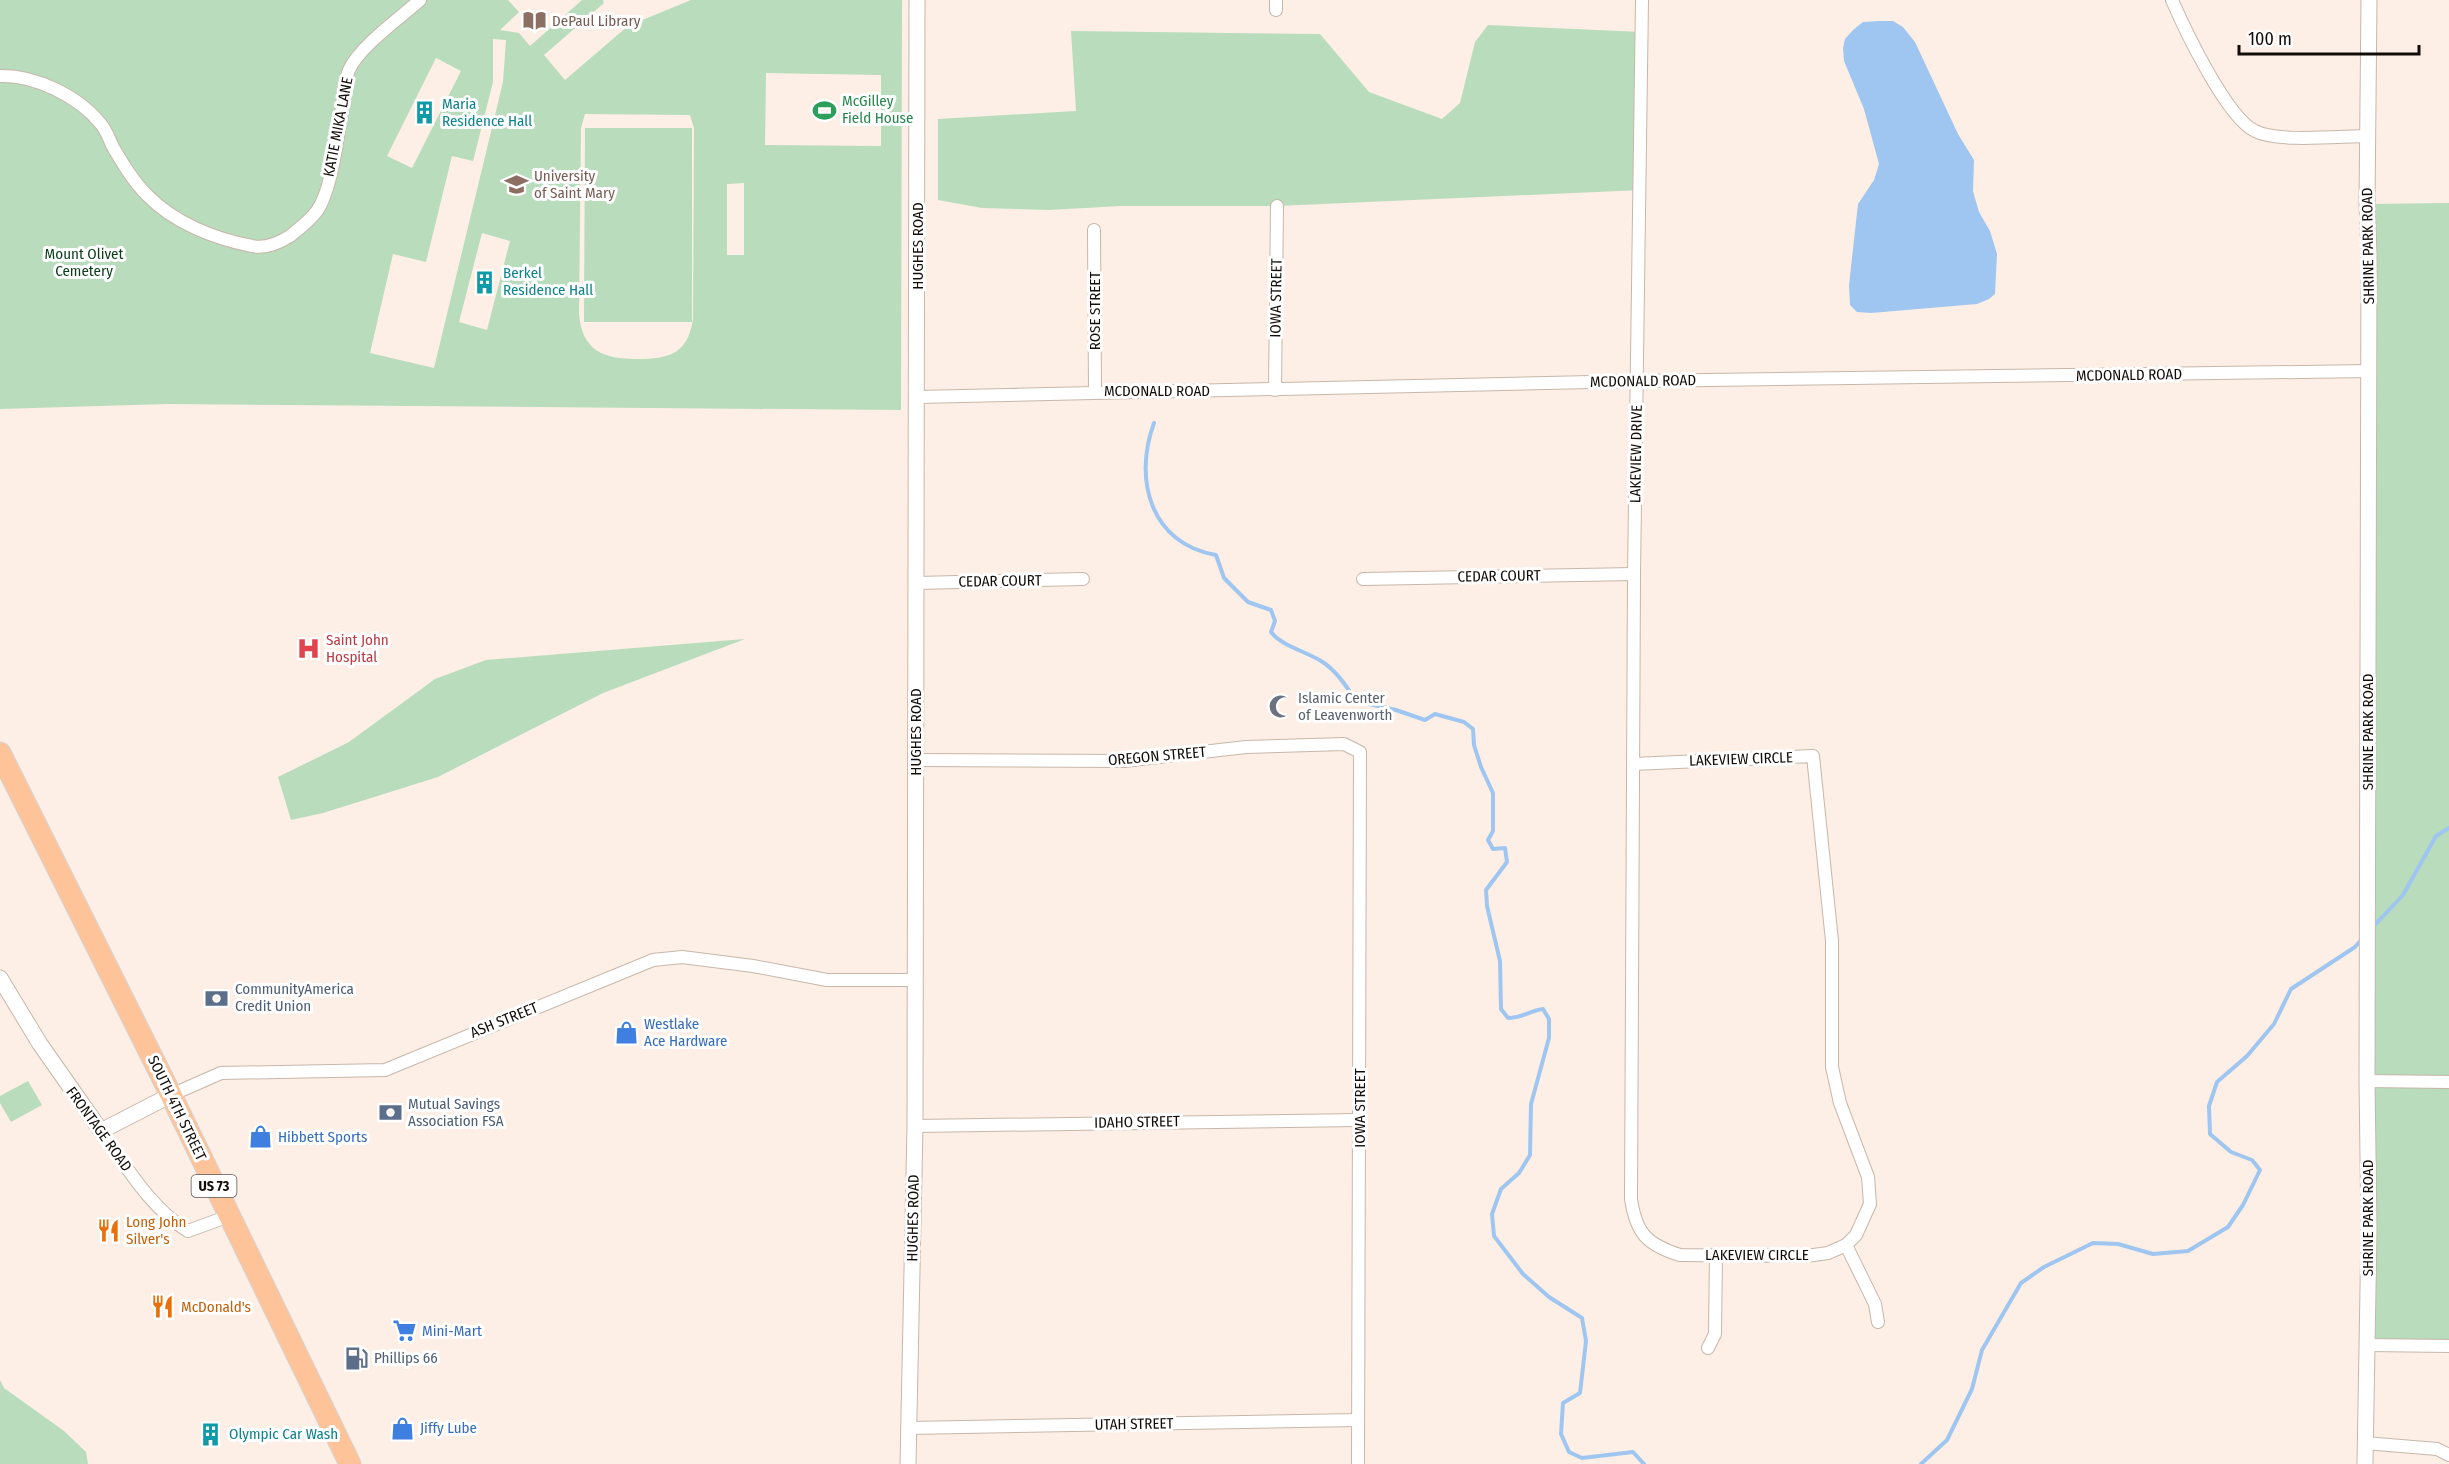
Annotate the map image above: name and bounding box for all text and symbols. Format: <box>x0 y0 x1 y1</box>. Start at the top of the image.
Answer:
library icon: DePaul Library <box>521 8 547 34</box>
place label: DePaul Library <box>552 12 641 30</box>
scale bar <box>2239 18 2419 56</box>
text: 100 m <box>2248 28 2292 50</box>
street label: KATIE MIKA LANE <box>320 76 356 178</box>
place label: McGilley Field House <box>842 92 913 127</box>
place label: Maria Residence Hall <box>442 95 532 130</box>
sports icon: McGilley Field House <box>811 97 837 123</box>
building icon: Maria Residence Hall <box>411 100 437 126</box>
place label: University of Saint Mary <box>534 167 615 202</box>
school or university icon: University of Saint Mary <box>503 172 529 198</box>
street label: SHRINE PARK ROAD <box>2358 188 2378 304</box>
street label: HUGHES ROAD <box>909 202 927 290</box>
park label: Mount Olivet Cemetery <box>45 245 124 280</box>
street label: IOWA STREET <box>1266 258 1286 338</box>
place label: Berkel Residence Hall <box>503 264 593 299</box>
building icon: Berkel Residence Hall <box>472 269 498 295</box>
street label: ROSE STREET <box>1086 272 1104 350</box>
street label: MCDONALD ROAD <box>2076 365 2182 385</box>
street label: MCDONALD ROAD <box>1590 371 1696 391</box>
street label: MCDONALD ROAD <box>1104 382 1210 400</box>
street label: LAKEVIEW DRIVE <box>1626 405 1646 503</box>
street label: CEDAR COURT <box>1457 566 1541 586</box>
street label: CEDAR COURT <box>958 571 1042 591</box>
place label: Saint John Hospital <box>326 631 389 666</box>
hospital icon: Saint John Hospital <box>295 636 321 662</box>
street label: SHRINE PARK ROAD <box>2359 674 2377 790</box>
street label: HUGHES ROAD <box>907 688 925 776</box>
place label: Islamic Center of Leavenworth <box>1298 689 1392 724</box>
mosque icon: Islamic Center of Leavenworth <box>1267 694 1293 720</box>
street label: OREGON STREET <box>1107 743 1207 769</box>
street label: LAKEVIEW CIRCLE <box>1689 748 1793 770</box>
place label: CommunityAmerica Credit Union <box>235 980 354 1015</box>
bank icon: CommunityAmerica Credit Union <box>204 985 230 1011</box>
street label: ASH STREET <box>468 998 540 1042</box>
place label: Westlake Ace Hardware <box>644 1015 727 1050</box>
shop icon: Westlake Ace Hardware <box>613 1020 639 1046</box>
street label: SOUTH 4TH STREET <box>144 1053 210 1163</box>
street label: IOWA STREET <box>1351 1068 1369 1148</box>
street label: FRONTAGE ROAD <box>62 1083 136 1175</box>
place label: Mutual Savings Association FSA <box>408 1095 504 1130</box>
bank icon: Mutual Savings Association FSA <box>377 1100 403 1126</box>
street label: IDAHO STREET <box>1094 1112 1180 1132</box>
shop icon: Hibbett Sports <box>247 1124 273 1150</box>
place label: Hibbett Sports <box>278 1128 367 1146</box>
street label: SHRINE PARK ROAD <box>2359 1160 2377 1276</box>
street label: HUGHES ROAD <box>903 1174 923 1262</box>
road number: US 73 <box>192 1175 236 1197</box>
place label: Long John Silver's <box>126 1213 186 1248</box>
restaurant icon: Long John Silver's <box>95 1218 121 1244</box>
street label: LAKEVIEW CIRCLE <box>1705 1246 1809 1264</box>
restaurant icon: McDonald's <box>150 1294 176 1320</box>
place label: McDonald's <box>181 1298 251 1316</box>
supermarket icon: Mini-Mart <box>391 1318 417 1344</box>
place label: Mini-Mart <box>422 1322 482 1340</box>
fuel station icon: Phillips 66 <box>343 1345 369 1371</box>
place label: Phillips 66 <box>374 1349 438 1367</box>
street label: UTAH STREET <box>1094 1414 1174 1434</box>
shop icon: Jiffy Lube <box>389 1415 415 1441</box>
place label: Jiffy Lube <box>420 1419 477 1437</box>
building icon: Olympic Car Wash <box>198 1421 224 1447</box>
place label: Olympic Car Wash <box>229 1425 338 1443</box>

